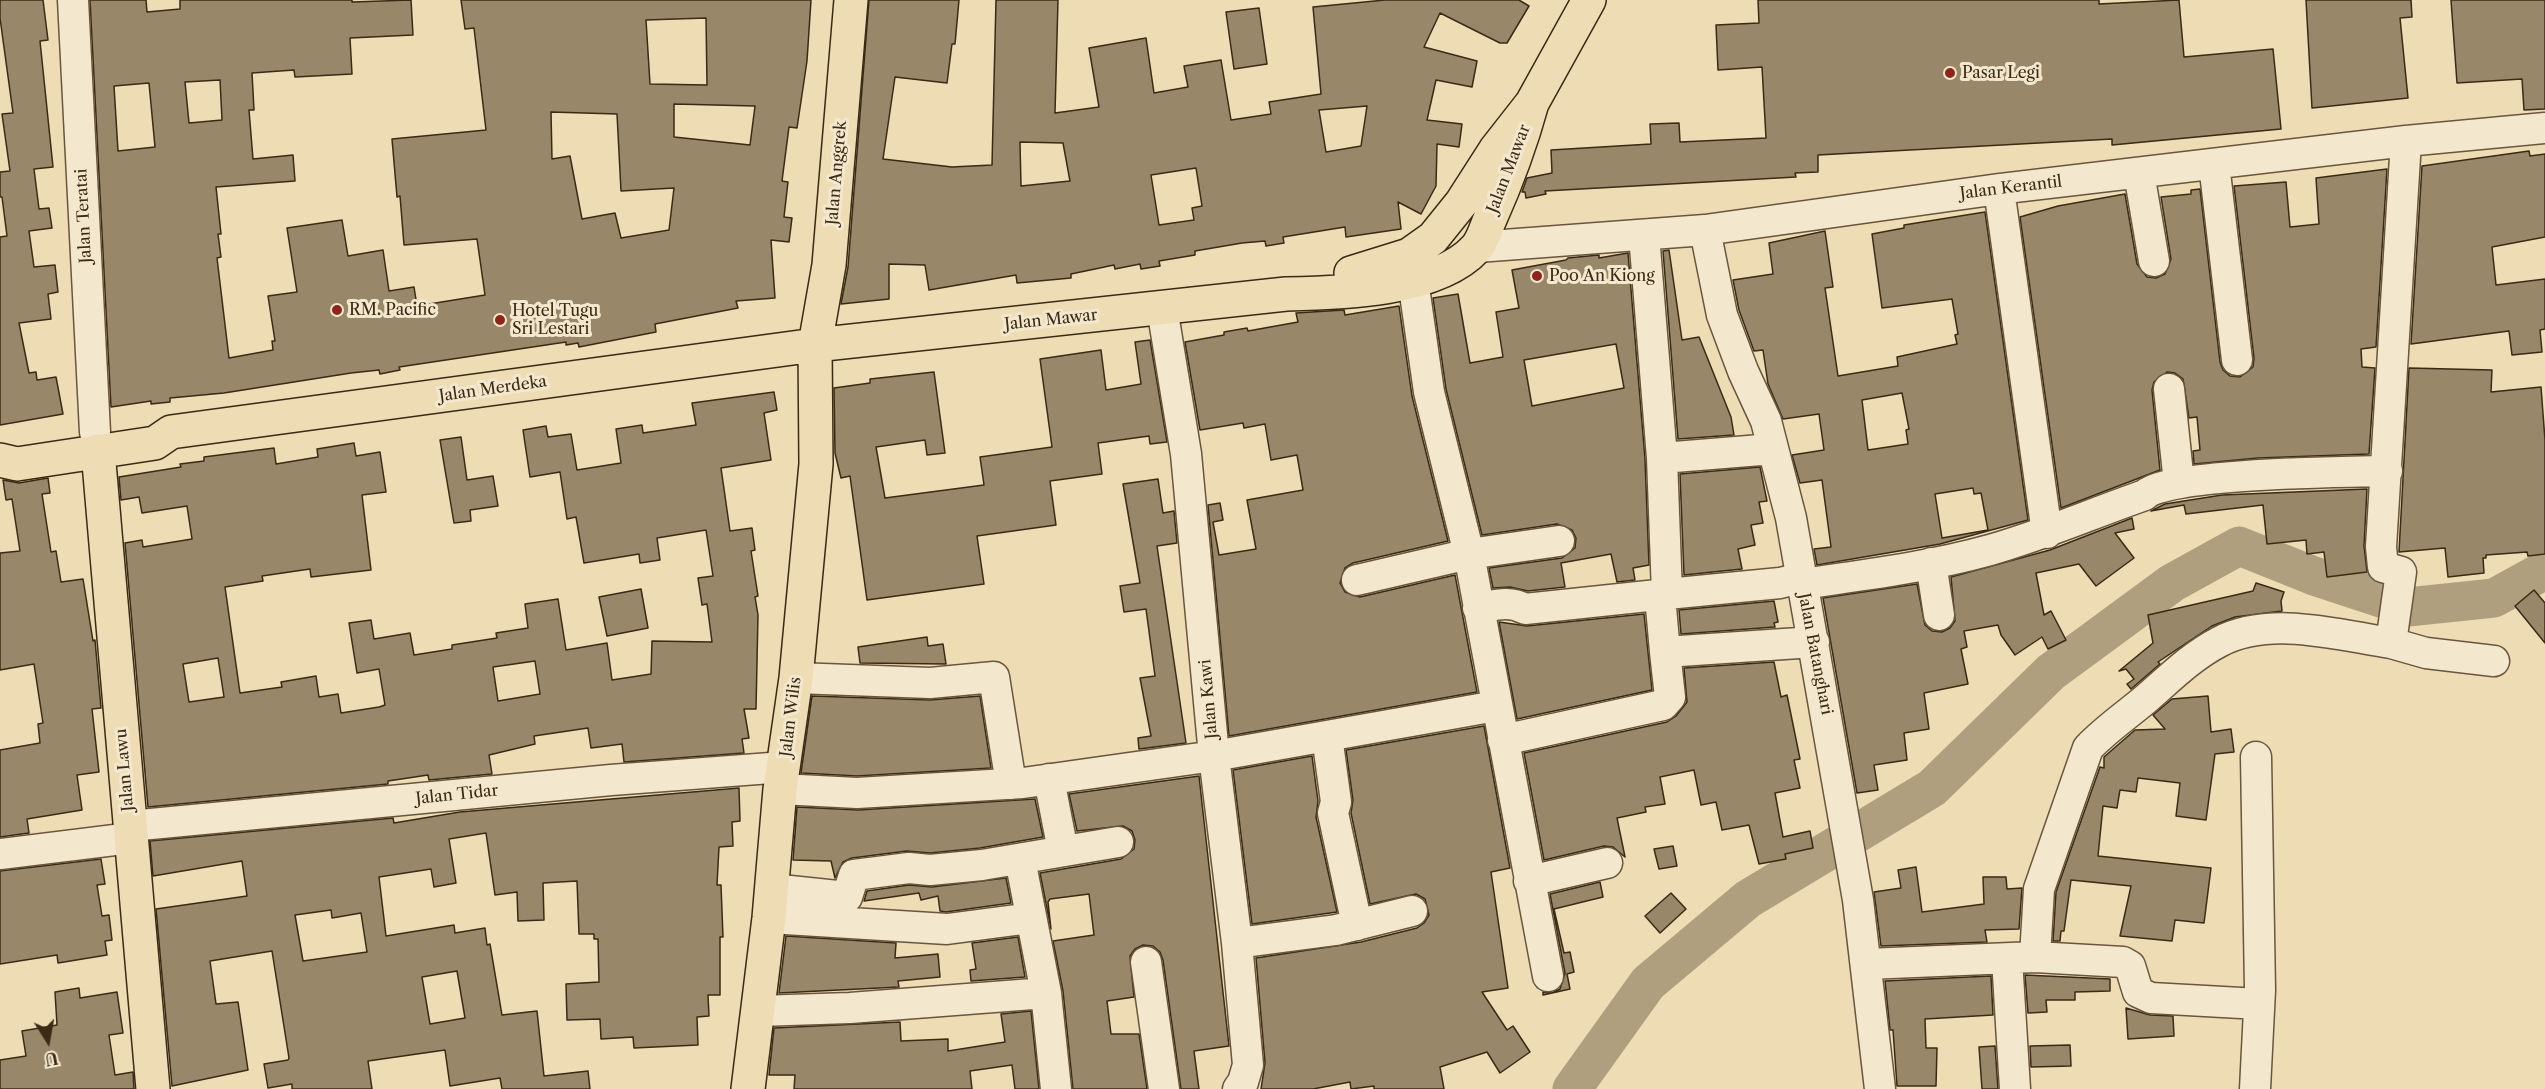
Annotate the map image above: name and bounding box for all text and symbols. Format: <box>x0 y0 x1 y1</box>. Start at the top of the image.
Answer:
place label: Pasar Legi <box>1962 63 2040 83</box>
marker: Pasar Legi <box>1943 66 1957 80</box>
street label: Jalan Anggrek <box>823 120 851 226</box>
street label: Jalan Mawar <box>1483 122 1535 216</box>
street label: Jalan Teratai <box>72 168 96 264</box>
street label: Jalan Kerantil <box>1959 172 2063 204</box>
place label: Poo An Kiong <box>1549 266 1655 286</box>
marker: Poo An Kiong <box>1530 269 1544 283</box>
place label: RM. Pacific <box>349 300 436 320</box>
place label: Hotel Tugu Sri Lestari <box>512 301 598 339</box>
marker: RM. Pacific <box>330 303 344 317</box>
street label: Jalan Mawar <box>1004 306 1098 334</box>
marker: Hotel Tugu Sri Lestari <box>493 313 507 327</box>
street label: Jalan Merdeka <box>438 372 548 406</box>
street label: Jalan Batanghari <box>1794 592 1836 716</box>
street label: Jalan Kawi <box>1196 658 1222 740</box>
street label: Jalan Wilis <box>777 676 805 758</box>
street label: Jalan Lawu <box>112 728 138 812</box>
street label: Jalan Tidar <box>415 781 499 809</box>
north arrow <box>18 1011 78 1071</box>
text: U <box>43 1048 60 1070</box>

